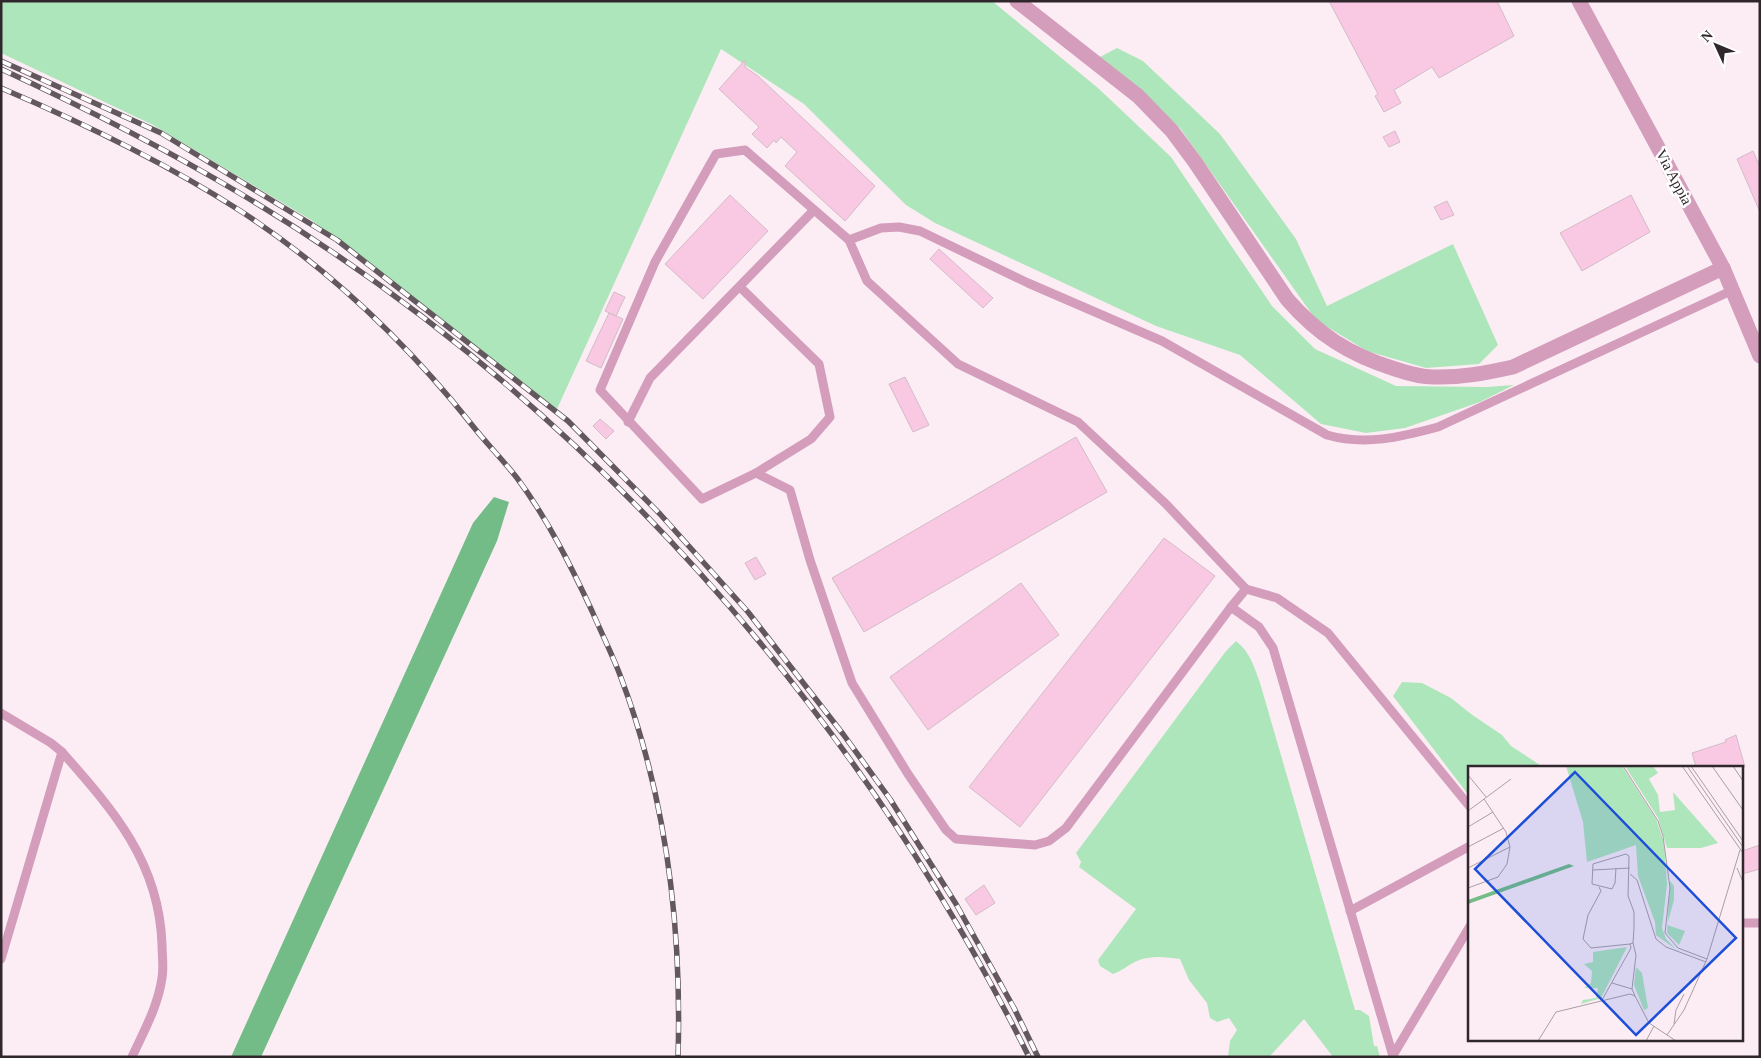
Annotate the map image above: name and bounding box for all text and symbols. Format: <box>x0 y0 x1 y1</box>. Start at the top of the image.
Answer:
north arrow <box>1691 20 1741 70</box>
text: N <box>1698 27 1716 45</box>
street label: Via Appia <box>1653 147 1695 208</box>
inset map <box>1468 766 1744 1040</box>

